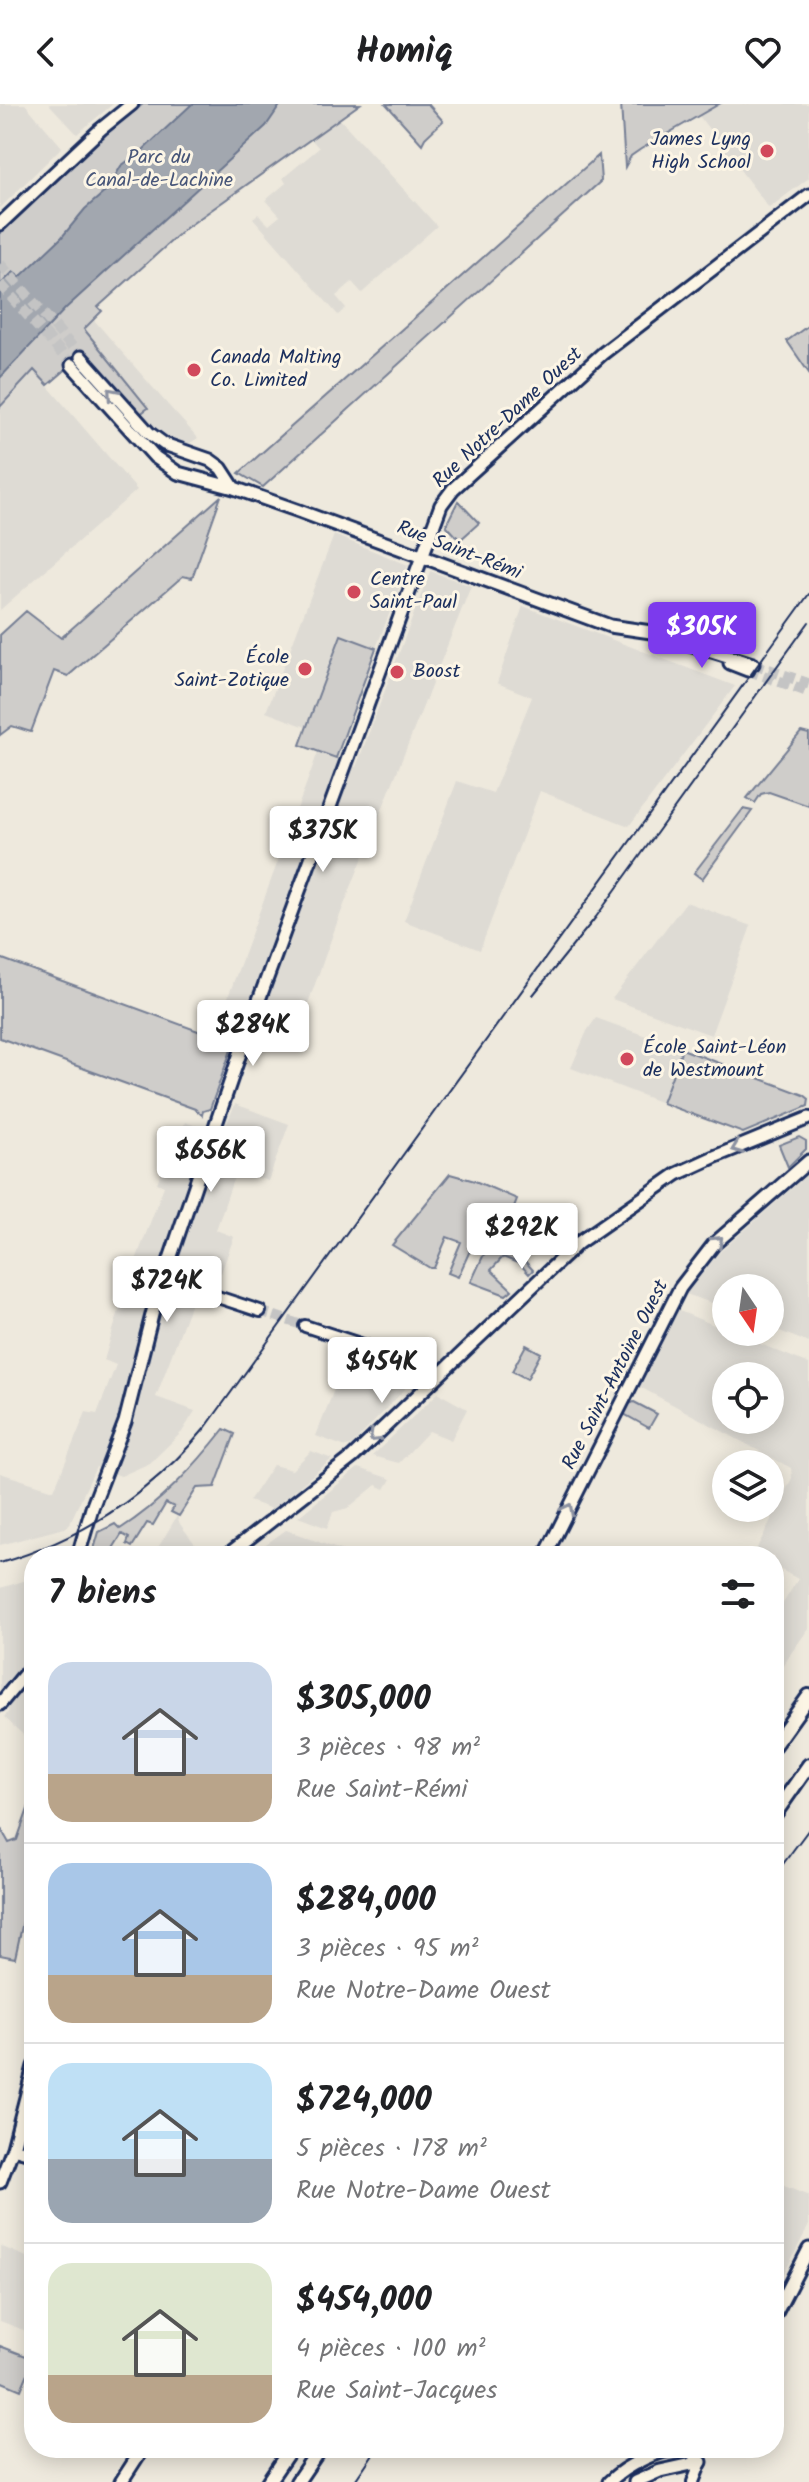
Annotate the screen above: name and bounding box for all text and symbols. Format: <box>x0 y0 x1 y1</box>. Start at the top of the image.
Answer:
text: Homiq <box>356 24 453 81</box>
icon: back <box>24 30 68 74</box>
icon: heart <box>741 30 785 74</box>
place label: James Lyng High School <box>650 124 751 179</box>
park label: Parc du Canal-de-Lachine <box>85 142 233 197</box>
marker: James Lyng High School <box>758 142 776 160</box>
street label: Rue Notre-Dame Ouest <box>425 339 591 496</box>
place label: Canada Malting Co. Limited <box>210 342 342 397</box>
marker: Canada Malting Co. Limited <box>185 361 203 379</box>
one-way arrow <box>108 387 122 402</box>
street label: Rue Saint-Rémi <box>392 512 527 590</box>
place label: Centre Saint-Paul <box>370 564 457 619</box>
marker: Centre Saint-Paul <box>345 583 363 601</box>
pin: $305K <box>646 602 758 670</box>
text: $305K <box>666 607 738 649</box>
place label: École Saint-Zotique <box>175 642 289 697</box>
place label: Boost <box>413 656 460 688</box>
marker: École Saint-Zotique <box>296 660 314 678</box>
marker: Boost <box>388 663 406 681</box>
pin: $375K <box>267 806 379 874</box>
text: $375K <box>288 811 358 853</box>
pin: $284K <box>197 1000 309 1068</box>
text: $284K <box>215 1005 291 1047</box>
place label: École Saint-Léon de Westmount <box>643 1032 786 1087</box>
marker: École Saint-Léon de Westmount <box>618 1050 636 1068</box>
pin: $656K <box>155 1126 267 1194</box>
text: $656K <box>175 1131 247 1173</box>
one-way arrow <box>731 1138 745 1155</box>
pin: $292K <box>466 1203 578 1271</box>
text: $292K <box>485 1208 559 1250</box>
one-way arrow <box>708 1237 723 1251</box>
pin: $724K <box>111 1256 223 1324</box>
text: $724K <box>131 1261 203 1303</box>
street label: Rue Saint-Antoine Ouest <box>554 1274 678 1476</box>
north arrow <box>712 1274 784 1346</box>
map controls <box>712 1274 784 1522</box>
pin: $454K <box>326 1337 438 1405</box>
text: $454K <box>346 1342 418 1384</box>
button: locate <box>712 1362 784 1434</box>
one-way arrow <box>369 1428 383 1443</box>
button: layers <box>712 1450 784 1522</box>
one-way arrow <box>558 1502 574 1517</box>
text: 7 biens <box>48 1567 157 1621</box>
icon: filters <box>716 1572 760 1616</box>
text: $305,000 <box>296 1673 431 1727</box>
icon: home <box>112 1694 208 1790</box>
text: 3 pièces · 98 m² <box>296 1727 480 1769</box>
text: Rue Saint-Rémi <box>296 1769 467 1811</box>
text: $284,000 <box>296 1874 436 1928</box>
icon: home <box>112 1895 208 1991</box>
text: 3 pièces · 95 m² <box>296 1928 478 1970</box>
text: Rue Notre-Dame Ouest <box>296 1970 551 2012</box>
text: $724,000 <box>296 2074 432 2128</box>
icon: home <box>112 2095 208 2191</box>
text: 5 pièces · 178 m² <box>296 2128 487 2170</box>
text: Rue Notre-Dame Ouest <box>296 2170 551 2212</box>
text: $454,000 <box>296 2274 432 2328</box>
icon: home <box>112 2295 208 2391</box>
text: 4 pièces · 100 m² <box>296 2328 485 2370</box>
text: Rue Saint-Jacques <box>296 2370 497 2412</box>

